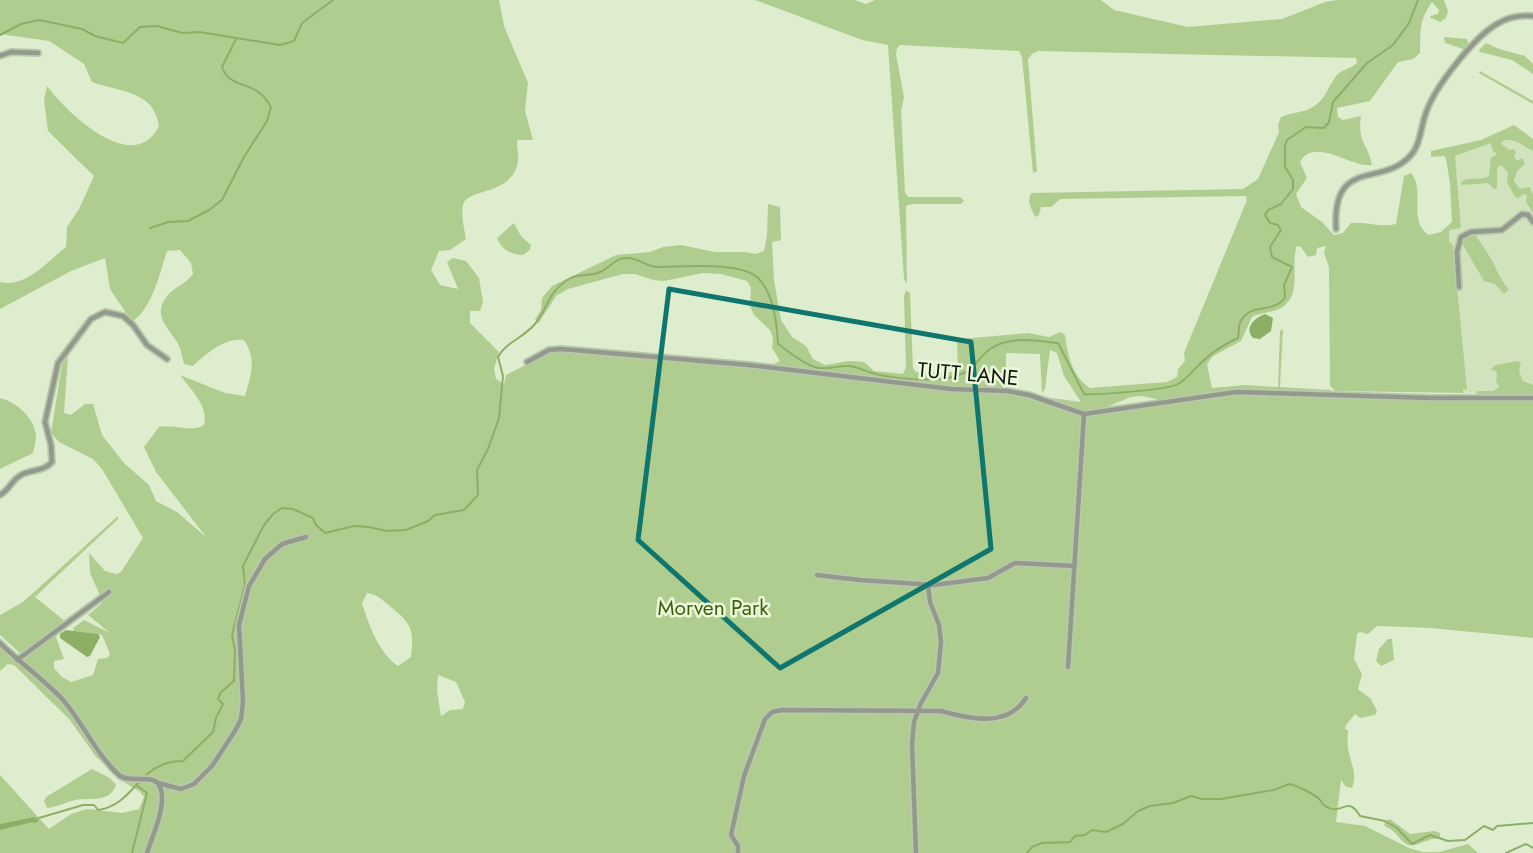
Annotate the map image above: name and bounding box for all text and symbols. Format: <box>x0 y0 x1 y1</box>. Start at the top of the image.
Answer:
street label: TUTT LANE <box>916 355 1020 393</box>
park label: Morven Park <box>658 593 769 623</box>

